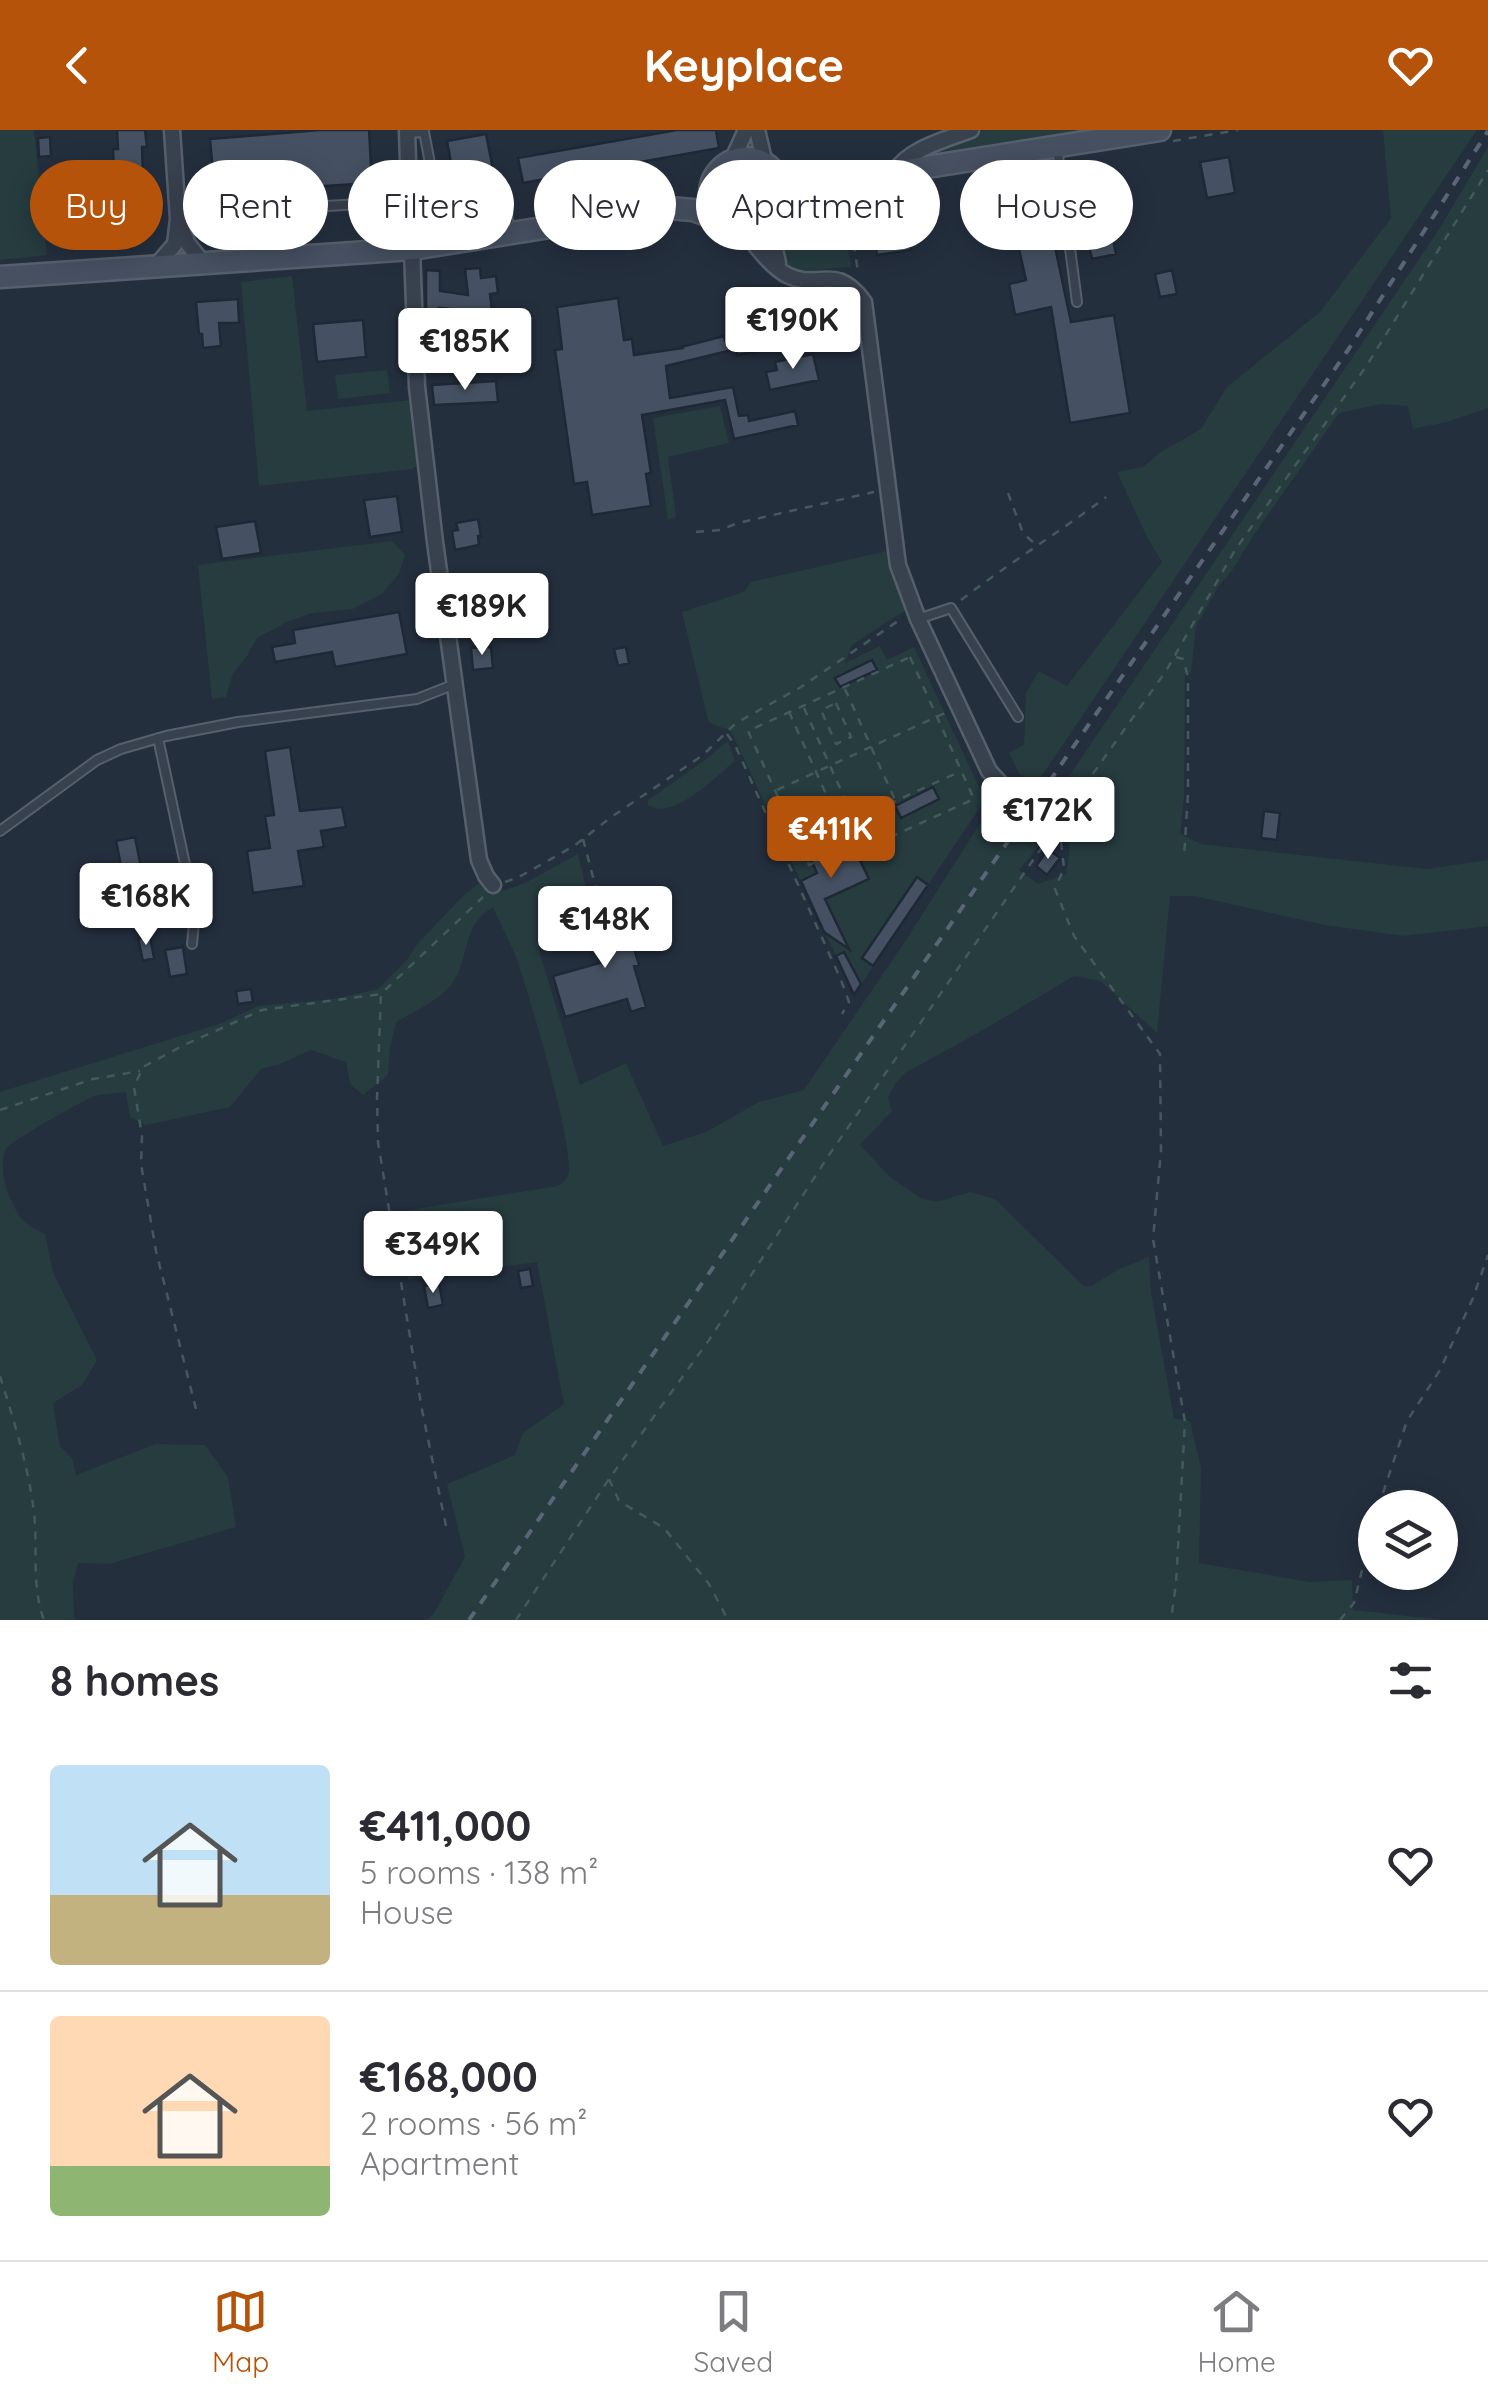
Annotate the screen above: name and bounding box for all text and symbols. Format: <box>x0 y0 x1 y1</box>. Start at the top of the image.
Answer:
text: Keyplace <box>644 37 844 93</box>
icon: back <box>50 38 105 93</box>
icon: heart <box>1383 38 1438 93</box>
chip: Buy <box>30 160 163 250</box>
chip: Rent <box>183 160 328 250</box>
chip: Filters <box>348 160 514 250</box>
chip: New <box>534 160 676 250</box>
chip: Apartment <box>696 160 940 250</box>
chip: House <box>960 160 1133 250</box>
pin: €190K <box>723 287 863 372</box>
text: €190K <box>747 299 839 339</box>
pin: €185K <box>395 308 535 393</box>
text: €185K <box>420 320 510 360</box>
pin: €189K <box>412 573 552 658</box>
text: €189K <box>437 585 527 625</box>
pin: €172K <box>978 777 1118 862</box>
text: €172K <box>1003 789 1093 829</box>
pin: €411K <box>761 796 901 881</box>
text: €411K <box>789 808 873 848</box>
pin: €168K <box>76 863 216 948</box>
text: €168K <box>102 875 190 915</box>
pin: €148K <box>535 886 675 971</box>
text: €148K <box>560 898 650 938</box>
pin: €349K <box>363 1211 503 1296</box>
text: €349K <box>386 1223 480 1263</box>
map controls <box>1358 1490 1458 1590</box>
button: layers <box>1358 1490 1458 1590</box>
icon: filters <box>1383 1653 1438 1708</box>
text: 8 homes <box>50 1654 219 1707</box>
text: €411,000 <box>360 1799 531 1852</box>
icon: home <box>130 1805 250 1925</box>
icon: heart <box>1383 1838 1438 1893</box>
text: 5 rooms · 138 m² <box>360 1852 598 1892</box>
text: House <box>360 1892 454 1932</box>
text: €168,000 <box>360 2050 538 2103</box>
icon: home <box>130 2056 250 2176</box>
icon: heart <box>1383 2089 1438 2144</box>
text: 2 rooms · 56 m² <box>360 2103 587 2143</box>
text: Apartment <box>360 2143 519 2183</box>
tab: Map <box>212 2284 269 2379</box>
tab: Saved <box>693 2284 773 2379</box>
tab: Home <box>1197 2284 1276 2379</box>

